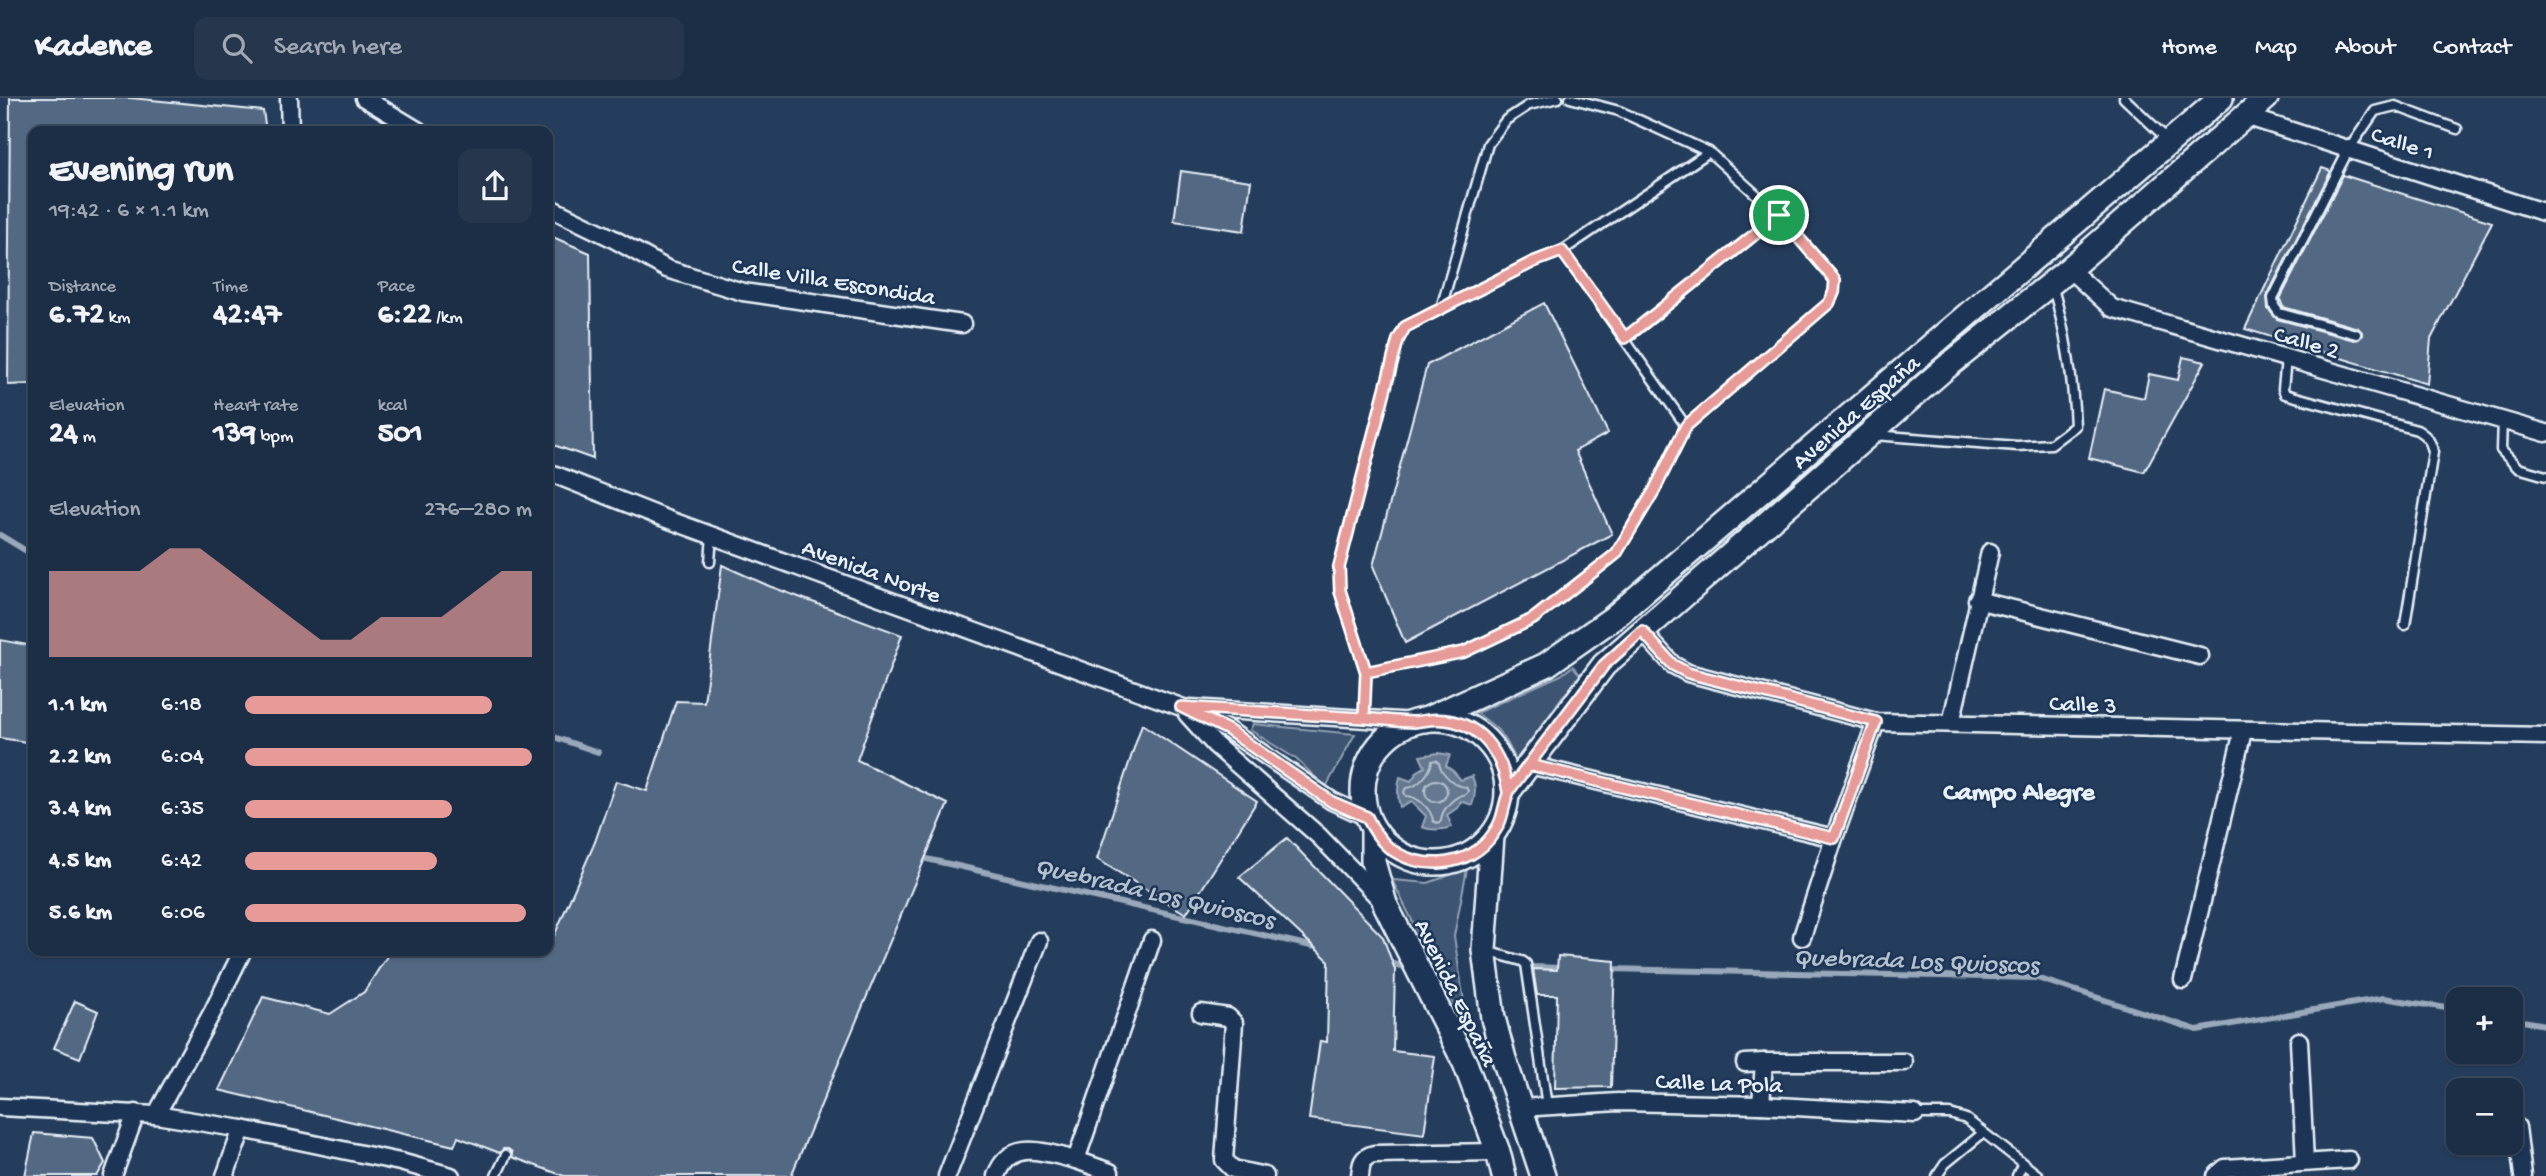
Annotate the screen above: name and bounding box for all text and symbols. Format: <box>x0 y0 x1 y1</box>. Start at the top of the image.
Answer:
search box <box>194 17 684 80</box>
text: Kadence <box>35 29 152 67</box>
icon: search <box>218 29 256 67</box>
text: Search here <box>274 33 402 64</box>
text: Home <box>2161 34 2217 63</box>
text: Map <box>2255 34 2297 63</box>
text: About <box>2335 34 2395 63</box>
text: Contact <box>2433 34 2511 63</box>
street label: Calle 1 <box>2367 122 2437 169</box>
button: share <box>458 149 532 223</box>
text: Evening run <box>49 150 233 194</box>
pin <box>1749 185 1809 245</box>
icon: arrive <box>1760 196 1798 234</box>
text: 19:42 · 6 × 1.1 km <box>49 198 209 225</box>
street label: Calle Villa Escondida <box>730 253 938 314</box>
text: Distance <box>49 276 116 299</box>
text: Time <box>213 276 248 299</box>
text: Pace <box>378 276 415 299</box>
text: 6.72 <box>49 299 104 334</box>
text: 42:47 <box>213 299 281 334</box>
text: 6:22 <box>378 299 432 334</box>
text: km <box>104 307 130 330</box>
text: /km <box>432 307 463 330</box>
street label: Calle 2 <box>2270 321 2342 368</box>
street label: Avenida España <box>1787 350 1928 477</box>
text: Elevation <box>49 395 125 418</box>
text: Heart rate <box>213 395 298 418</box>
text: kcal <box>378 395 407 418</box>
text: 24 <box>49 418 78 453</box>
text: 139 <box>213 418 256 453</box>
text: 501 <box>378 418 423 453</box>
text: m <box>78 426 96 449</box>
text: bpm <box>256 426 293 449</box>
text: Elevation <box>49 497 140 524</box>
text: 276–280 m <box>424 497 532 524</box>
street label: Avenida Norte <box>797 535 945 612</box>
street label: Calle 3 <box>2049 691 2117 722</box>
text: 1.1 km <box>49 692 107 719</box>
text: 6:18 <box>161 692 202 719</box>
text: 2.2 km <box>49 744 111 771</box>
text: 6:04 <box>161 744 204 771</box>
district label: Campo Alegre <box>1943 779 2096 810</box>
text: 3.4 km <box>49 796 111 823</box>
text: 6:35 <box>161 796 204 823</box>
text: 4.5 km <box>49 848 111 875</box>
text: 6:42 <box>161 848 202 875</box>
water label: Quebrada Los Quioscos <box>1031 853 1279 939</box>
text: 5.6 km <box>49 900 112 927</box>
text: 6:06 <box>161 900 205 927</box>
street label: Avenida España <box>1406 915 1502 1073</box>
water label: Quebrada Los Quioscos <box>1793 944 2041 983</box>
map controls <box>2446 987 2523 1155</box>
button: + <box>2446 987 2523 1064</box>
street label: Calle La Pola <box>1655 1069 1784 1102</box>
button: − <box>2446 1078 2523 1155</box>

